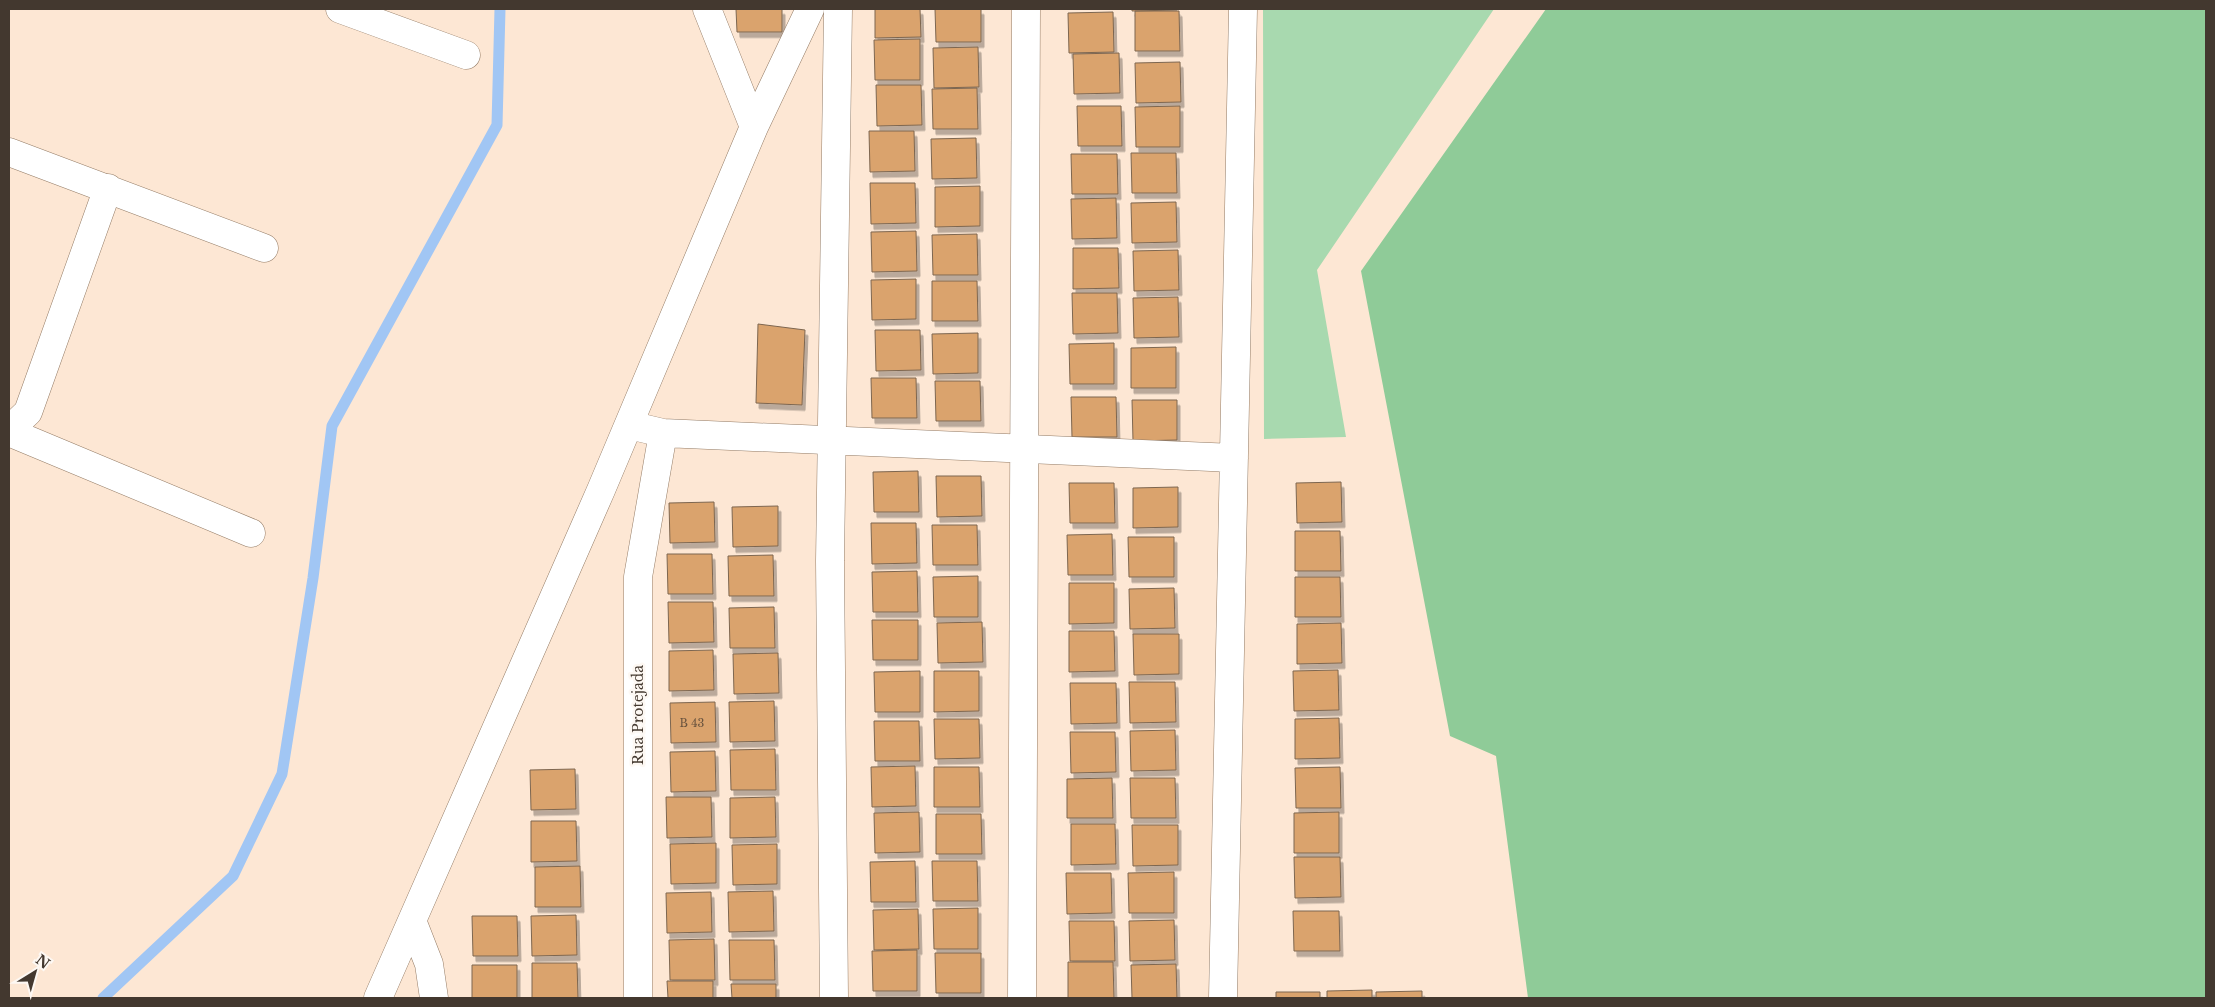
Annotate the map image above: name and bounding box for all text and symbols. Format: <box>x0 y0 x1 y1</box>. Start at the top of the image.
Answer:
street label: Rua Protejada <box>629 665 647 765</box>
house number: B 43 <box>680 716 705 730</box>
north arrow <box>10 947 60 997</box>
text: N <box>32 950 53 973</box>

